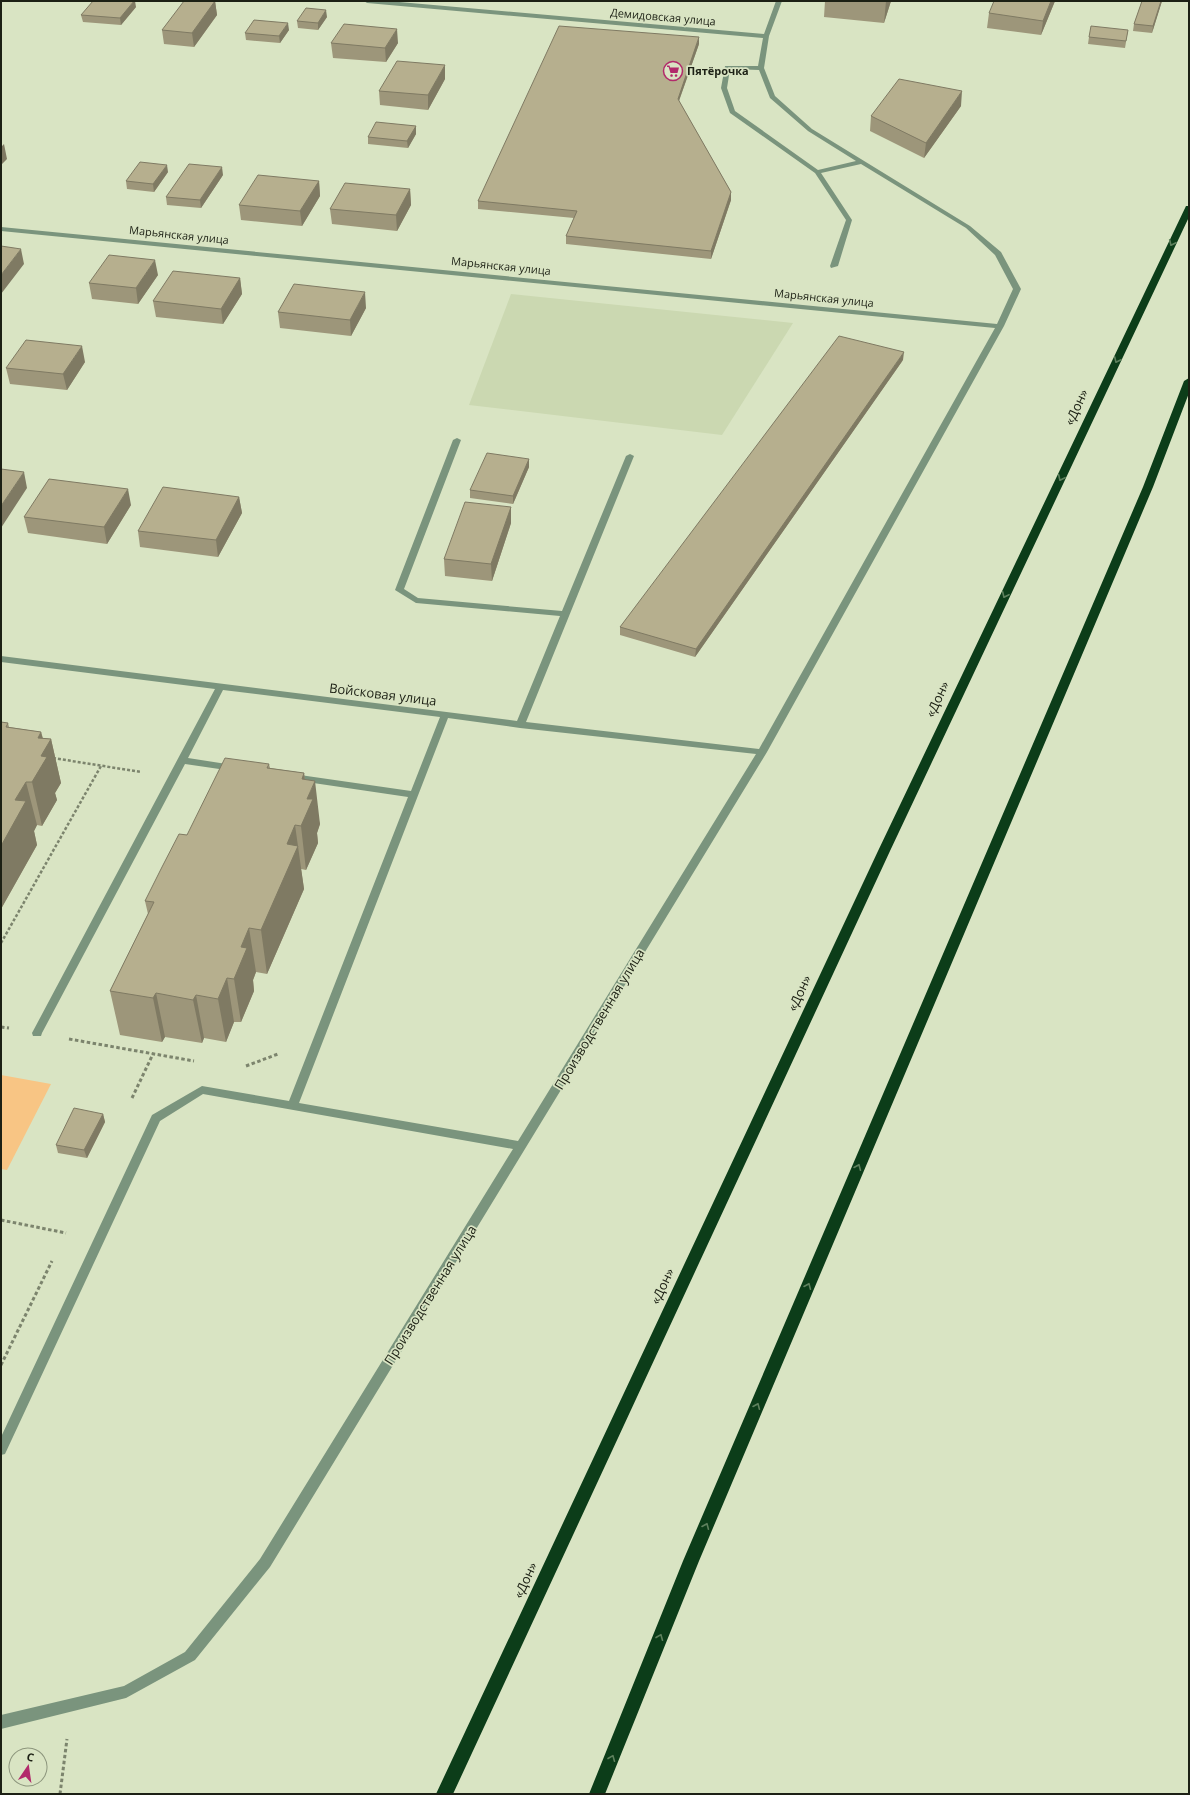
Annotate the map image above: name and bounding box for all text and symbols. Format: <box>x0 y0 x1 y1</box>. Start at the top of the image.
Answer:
street label: Демидовская улица <box>610 4 716 29</box>
supermarket icon: Пятёрочка <box>662 60 684 82</box>
place label: Пятёрочка <box>687 63 749 78</box>
street label: Марьянская улица <box>128 222 230 247</box>
one-way arrow <box>1169 239 1177 246</box>
street label: Марьянская улица <box>450 253 552 278</box>
street label: Марьянская улица <box>773 285 875 310</box>
one-way arrow <box>1114 356 1122 364</box>
street label: «Дон» <box>1060 386 1092 428</box>
one-way arrow <box>1058 474 1066 481</box>
one-way arrow <box>1002 591 1010 599</box>
street label: Войсковая улица <box>328 678 438 710</box>
street label: «Дон» <box>921 678 953 720</box>
street label: Производственная улица <box>550 945 648 1093</box>
street label: «Дон» <box>783 972 815 1014</box>
one-way arrow <box>854 1163 862 1170</box>
street label: Производственная улица <box>380 1222 480 1368</box>
street label: «Дон» <box>646 1265 678 1307</box>
one-way arrow <box>803 1283 811 1290</box>
one-way arrow <box>752 1403 760 1410</box>
one-way arrow <box>701 1522 709 1530</box>
street label: «Дон» <box>509 1559 541 1601</box>
one-way arrow <box>656 1634 664 1641</box>
north arrow <box>8 1747 48 1787</box>
text: С <box>25 1749 35 1765</box>
one-way arrow <box>607 1754 615 1761</box>

